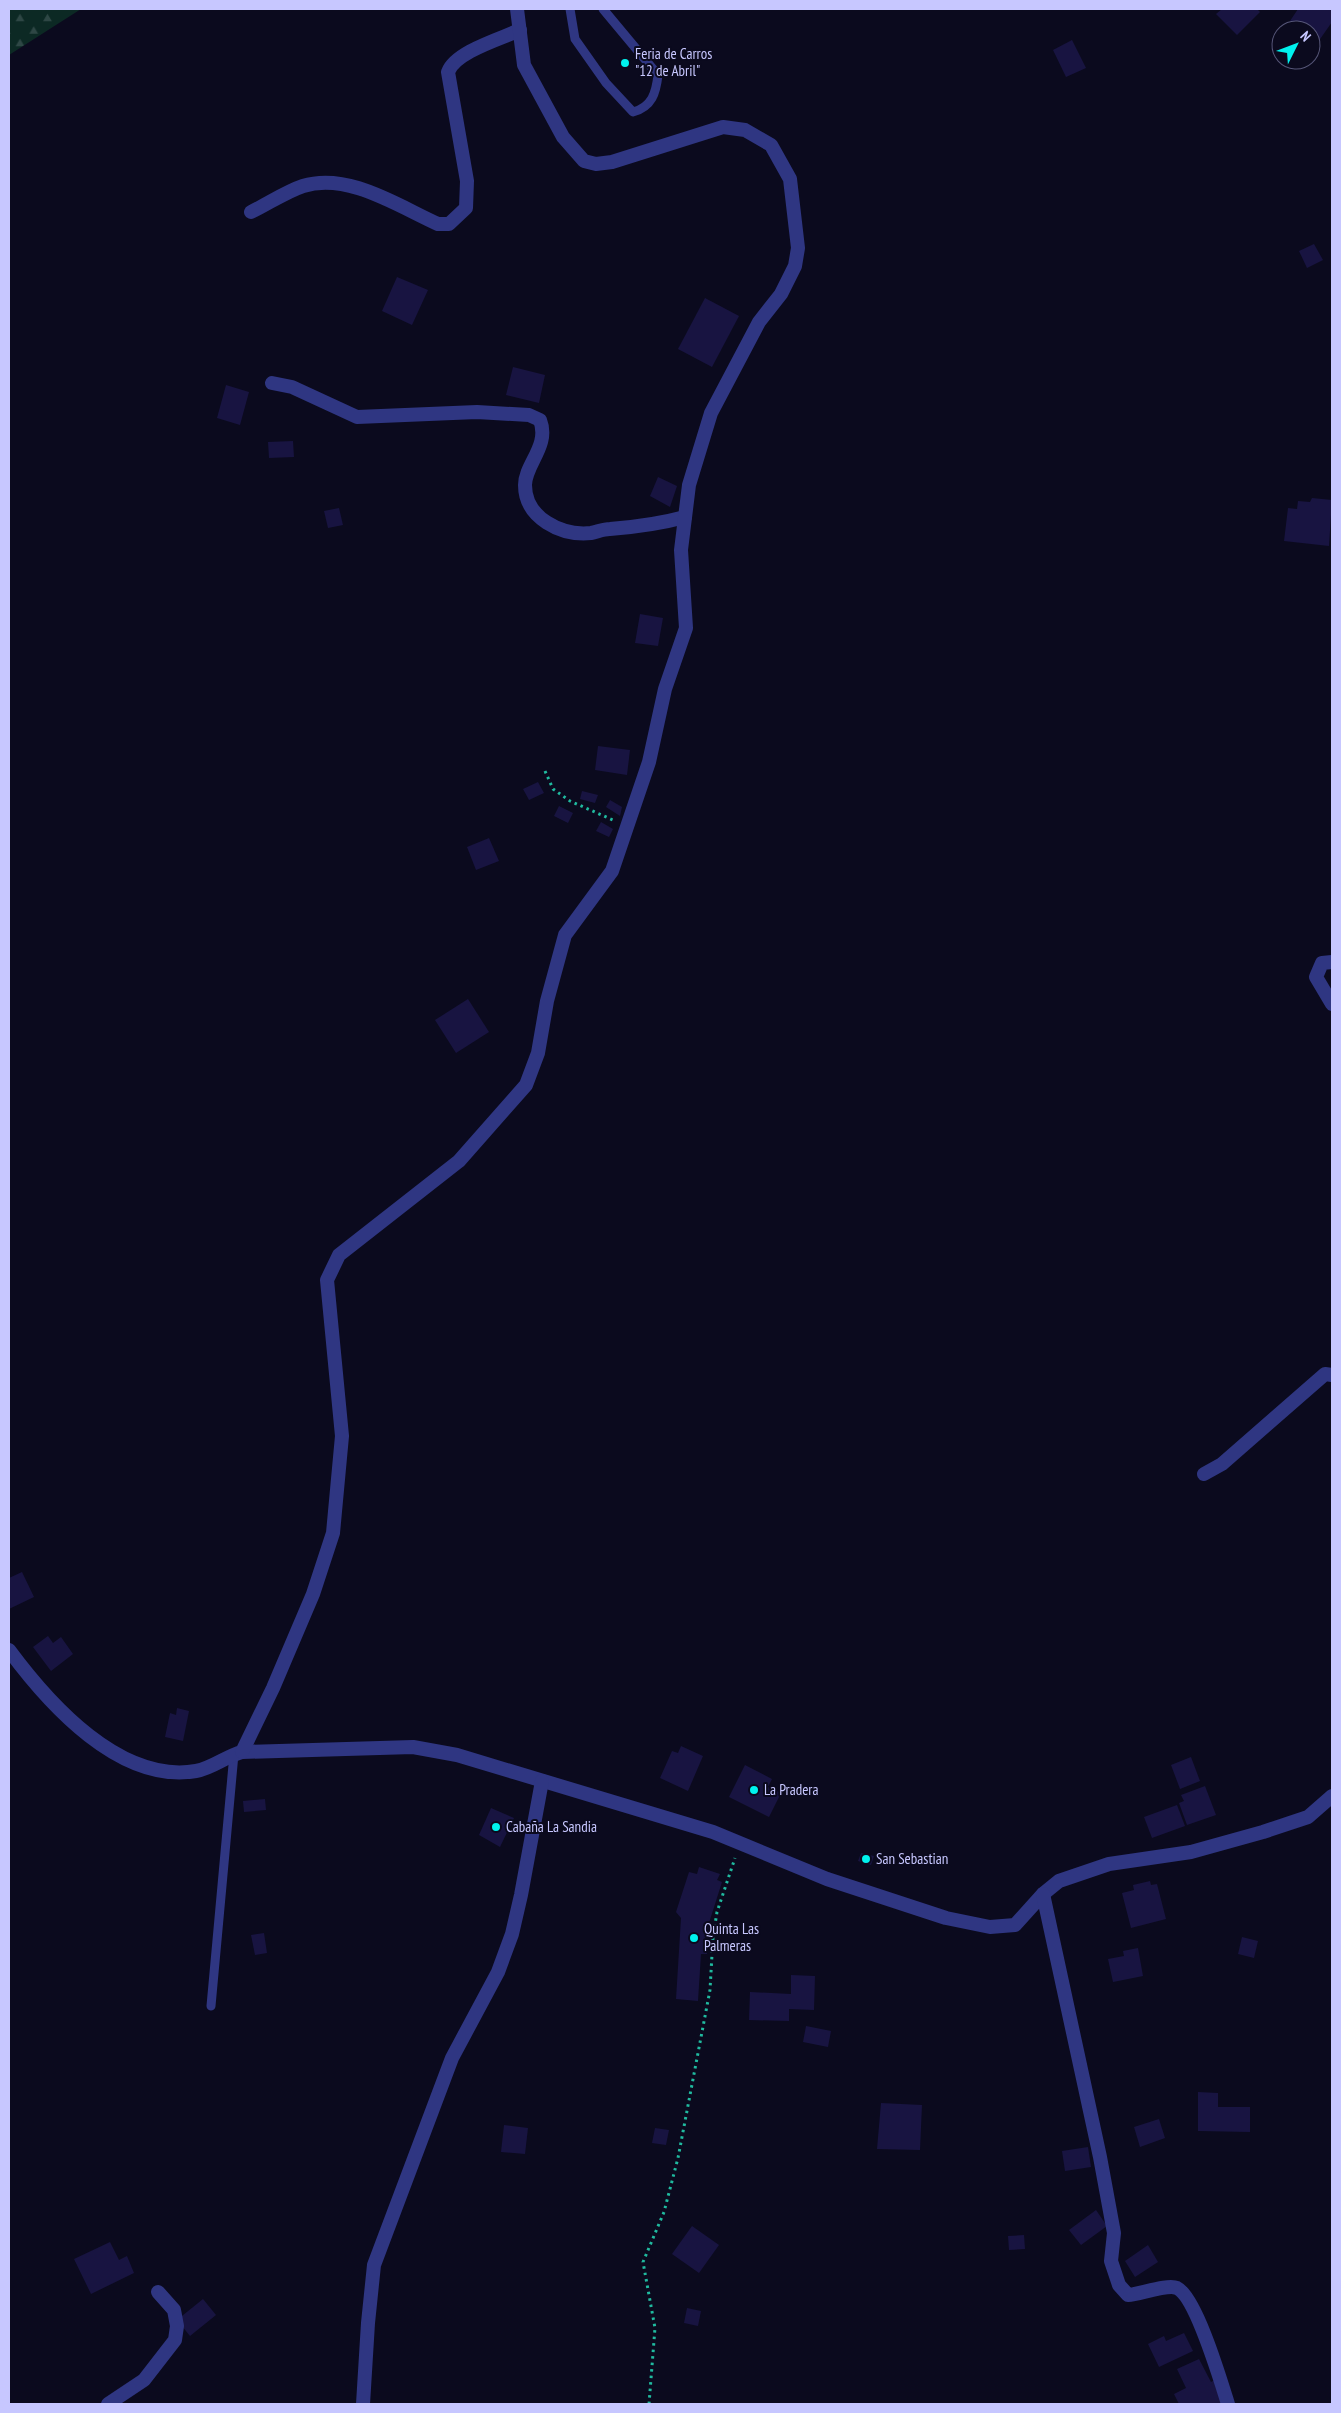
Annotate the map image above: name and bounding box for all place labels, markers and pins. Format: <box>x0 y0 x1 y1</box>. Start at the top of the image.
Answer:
place label: Feria de Carros "12 de Abril" <box>635 44 712 80</box>
marker: Feria de Carros "12 de Abril" <box>619 57 631 69</box>
place label: La Pradera <box>764 1780 818 1799</box>
marker: La Pradera <box>748 1784 760 1796</box>
place label: Cabaña La Sandia <box>506 1817 597 1836</box>
marker: Cabaña La Sandia <box>490 1821 502 1833</box>
place label: San Sebastian <box>876 1849 948 1868</box>
marker: San Sebastian <box>860 1853 872 1865</box>
place label: Quinta Las Palmeras <box>704 1919 759 1955</box>
marker: Quinta Las Palmeras <box>688 1932 700 1944</box>

